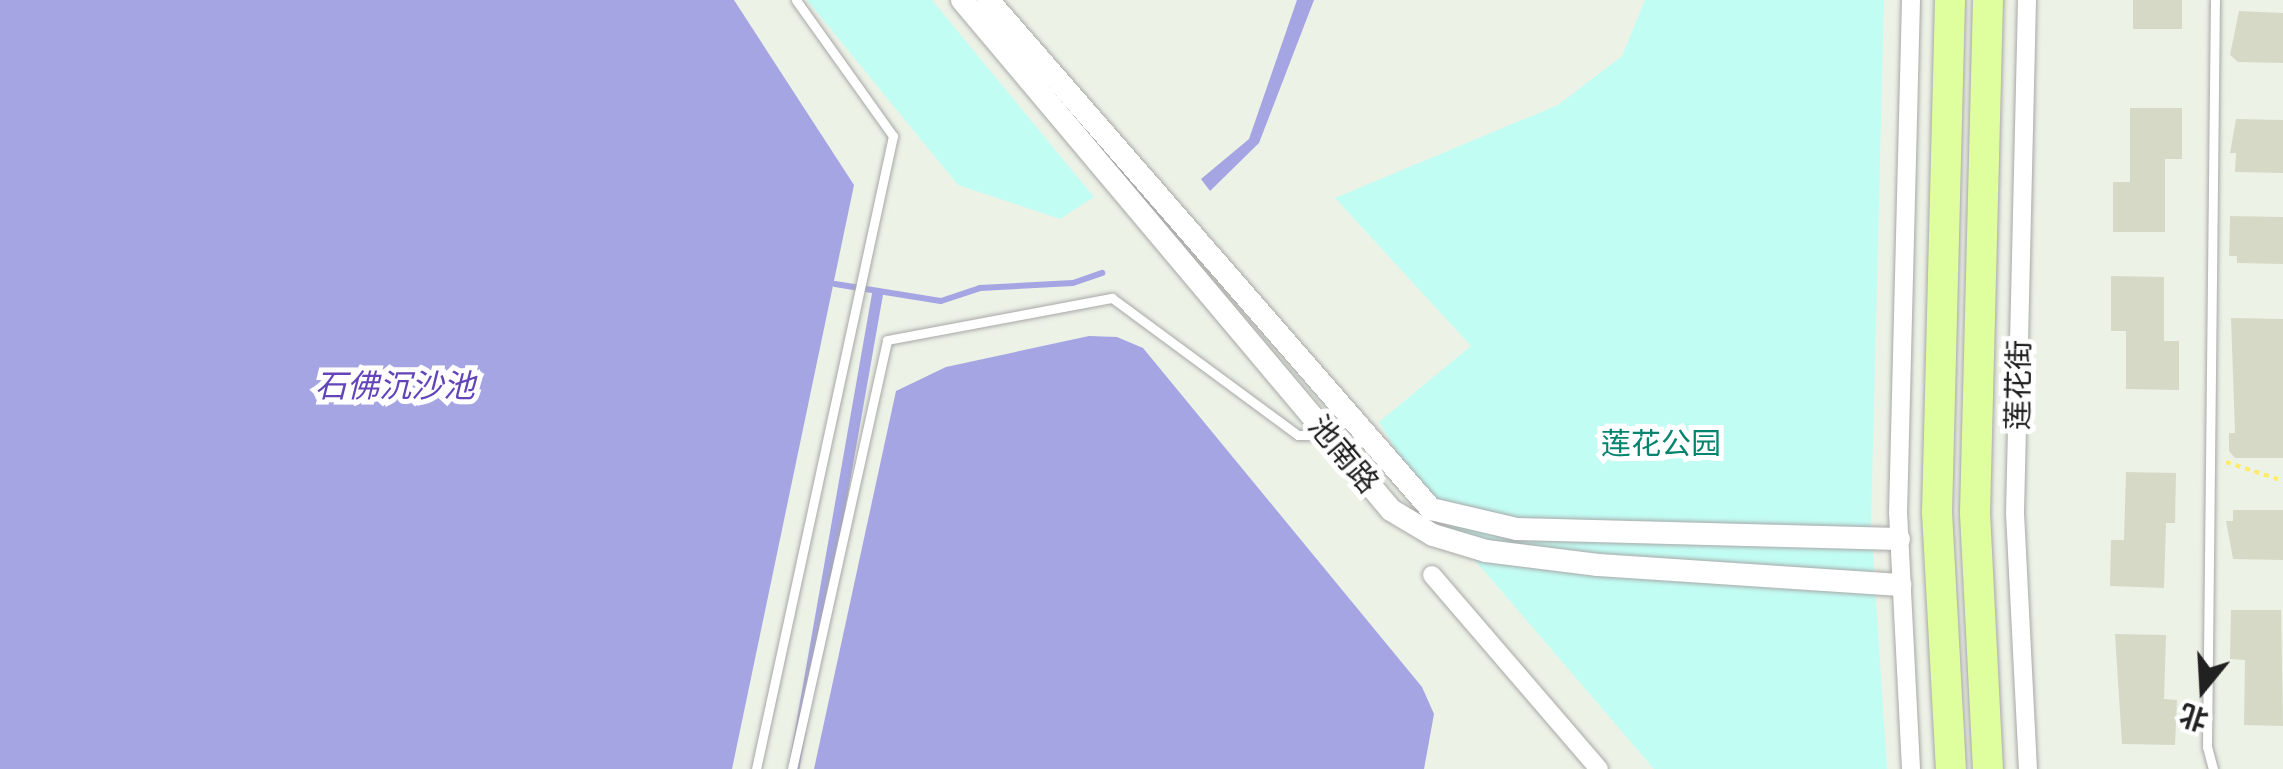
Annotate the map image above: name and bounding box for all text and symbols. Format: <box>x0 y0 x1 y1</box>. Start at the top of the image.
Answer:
street label: 莲花街 <box>1999 340 2037 430</box>
water label: 石佛沉沙池 <box>315 367 475 405</box>
street label: 池南路 <box>1301 408 1387 500</box>
park label: 莲花公园 <box>1601 425 1721 461</box>
north arrow <box>2153 639 2253 739</box>
text: 北 <box>2175 697 2212 738</box>

